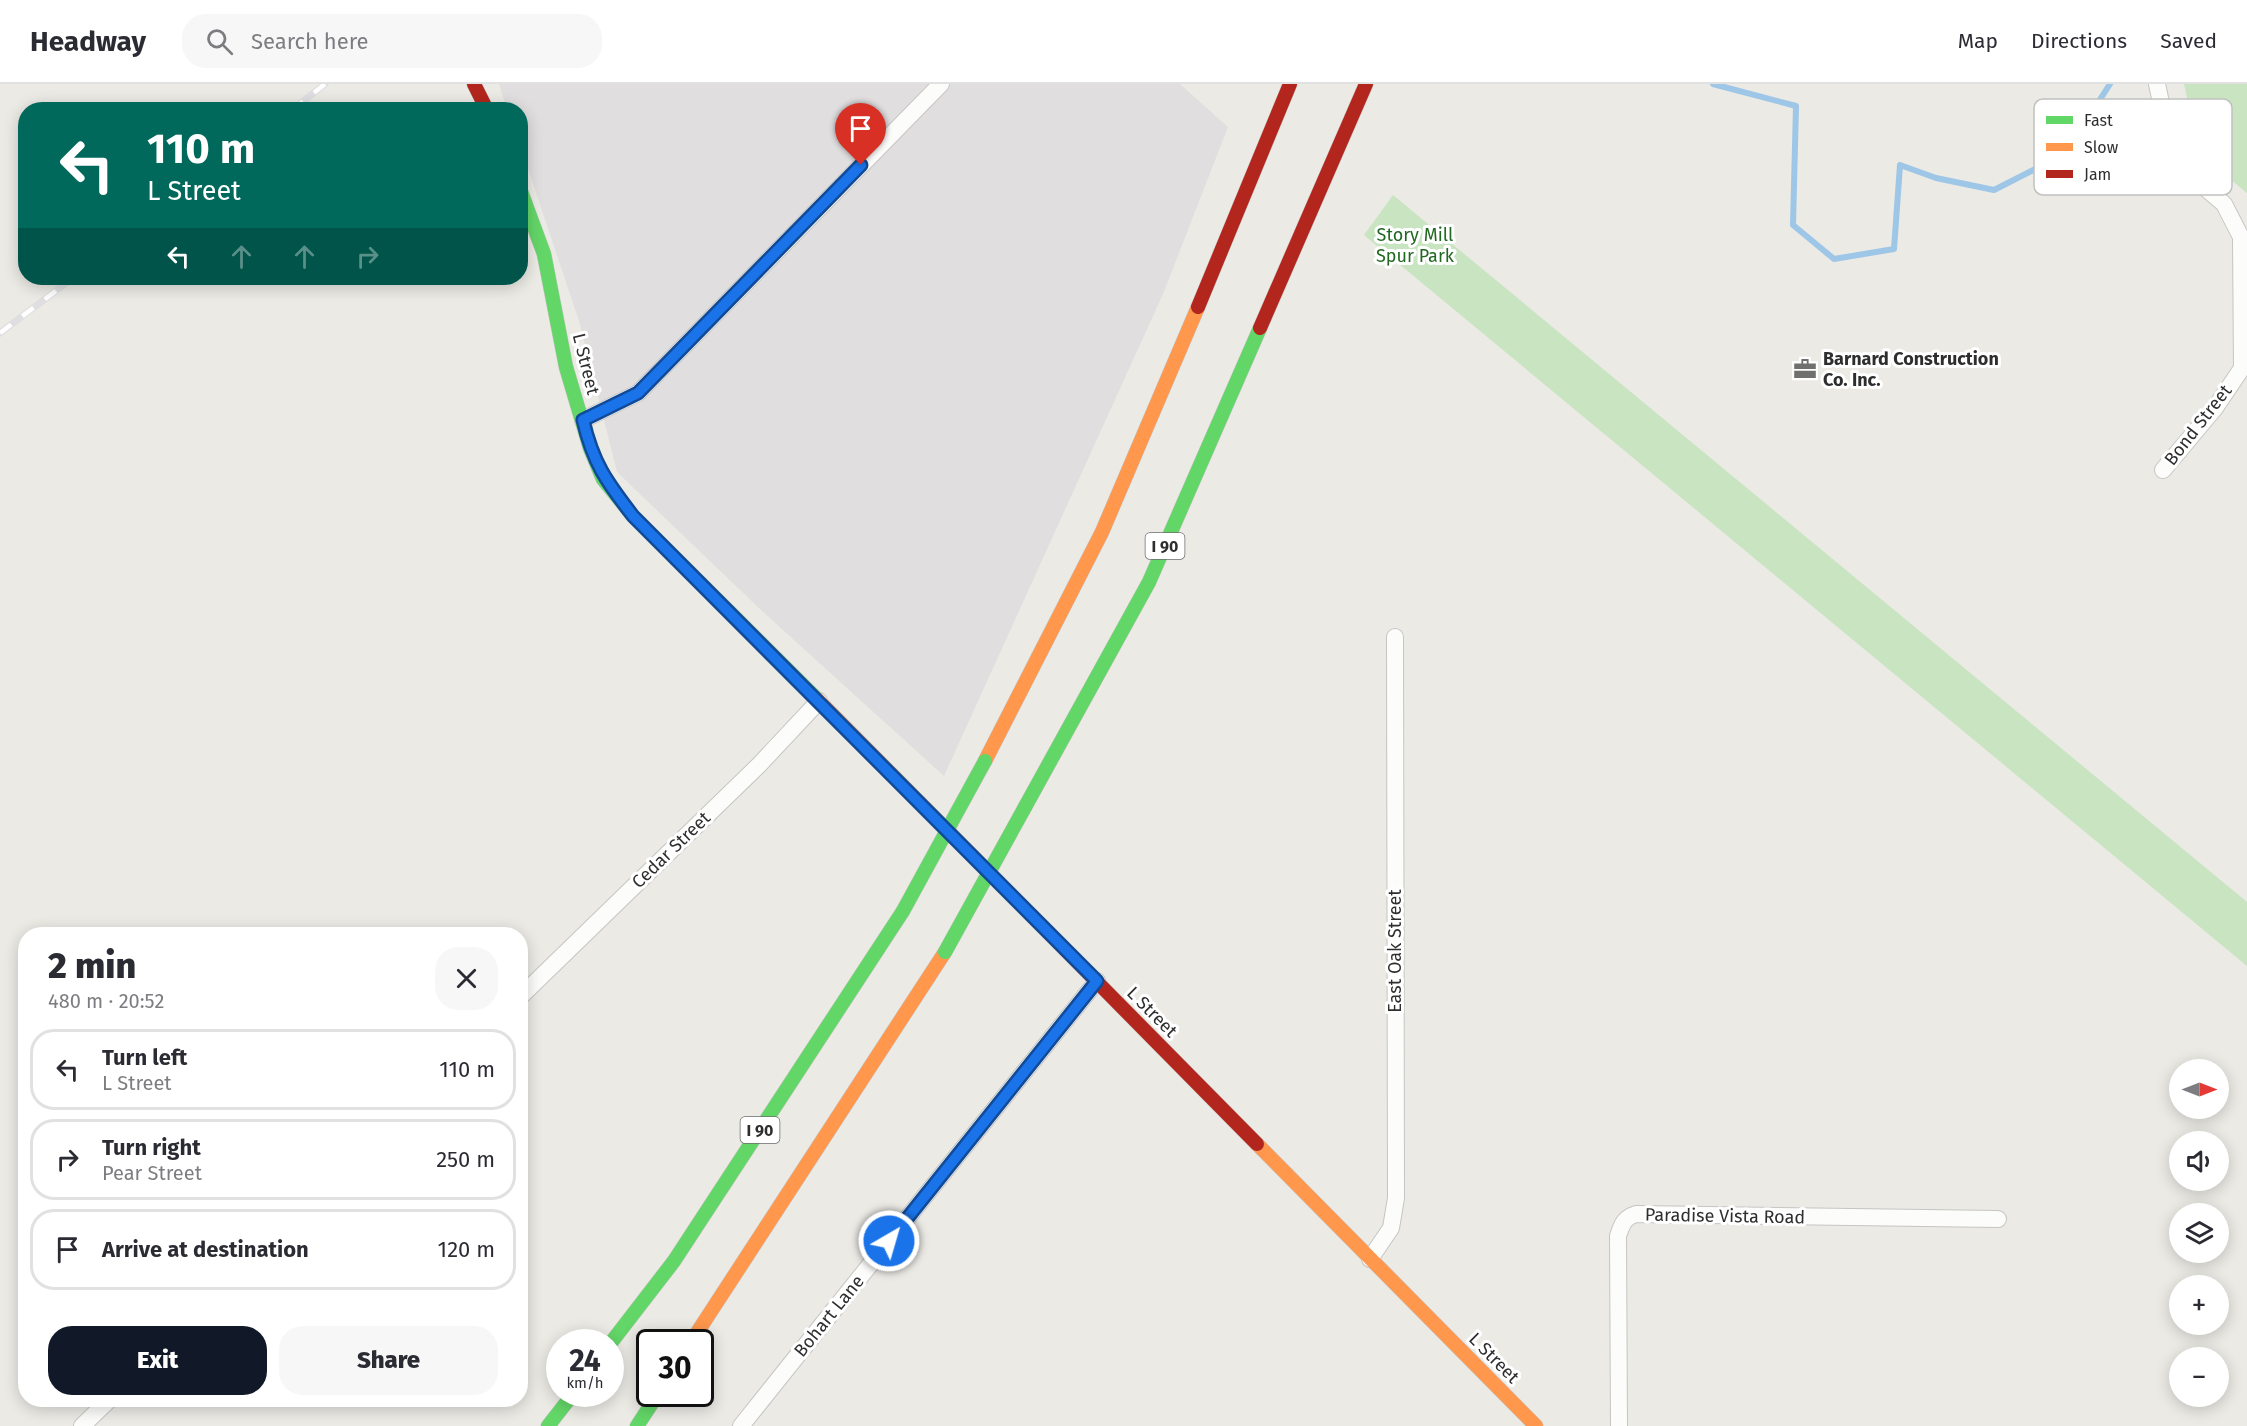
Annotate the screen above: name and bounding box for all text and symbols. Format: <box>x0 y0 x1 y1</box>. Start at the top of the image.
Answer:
search box <box>182 14 602 68</box>
text: Headway <box>30 25 146 58</box>
icon: search <box>203 25 236 58</box>
text: Search here <box>251 28 369 55</box>
text: Map <box>1958 28 1998 54</box>
text: Directions <box>2031 28 2127 54</box>
text: Saved <box>2160 28 2217 54</box>
legend <box>2034 99 2232 195</box>
pin <box>835 103 886 165</box>
text: Fast <box>2084 111 2113 130</box>
icon: arrive <box>844 112 877 145</box>
text: 110 m <box>147 124 255 174</box>
icon: left <box>48 126 126 204</box>
text: Slow <box>2084 138 2119 157</box>
text: Jam <box>2084 165 2111 184</box>
text: L Street <box>147 175 241 207</box>
park label: Story Mill Spur Park <box>1376 224 1455 267</box>
icon: left <box>162 240 195 273</box>
icon: ahead <box>225 240 258 273</box>
icon: ahead <box>288 240 321 273</box>
icon: right <box>351 240 384 273</box>
street label: L Street <box>568 331 604 397</box>
place label: Barnard Construction Co. Inc. <box>1823 348 1999 391</box>
office icon: Barnard Construction Co. Inc. <box>1792 356 1818 382</box>
street label: Bond Street <box>2160 380 2237 470</box>
road number: I 90 <box>1146 533 1184 559</box>
street label: Cedar Street <box>627 807 715 893</box>
street label: East Oak Street <box>1384 889 1406 1013</box>
text: 2 min <box>48 944 136 988</box>
button: close <box>435 947 498 1010</box>
street label: L Street <box>1122 982 1182 1042</box>
text: 480 m · 20:52 <box>48 989 164 1013</box>
text: Turn left <box>102 1044 187 1071</box>
icon: left <box>51 1053 84 1086</box>
text: 110 m <box>439 1056 495 1083</box>
north arrow <box>2169 1059 2229 1119</box>
map controls <box>2169 1059 2229 1407</box>
text: L Street <box>102 1071 172 1095</box>
road number: I 90 <box>740 1117 780 1143</box>
button: sound <box>2169 1131 2229 1191</box>
text: Turn right <box>102 1134 201 1161</box>
icon: right <box>51 1143 84 1176</box>
text: 250 m <box>436 1146 495 1173</box>
text: Pear Street <box>102 1161 202 1185</box>
button: layers <box>2169 1203 2229 1263</box>
street label: Paradise Vista Road <box>1645 1204 1805 1228</box>
position arrow <box>857 1209 921 1273</box>
icon: arrive <box>51 1233 84 1266</box>
text: Arrive at destination <box>102 1236 309 1263</box>
text: 120 m <box>438 1236 495 1263</box>
street label: Bohart Lane <box>789 1271 869 1361</box>
button: + <box>2169 1275 2229 1335</box>
button: Exit <box>48 1326 267 1395</box>
button: Share <box>279 1326 498 1395</box>
street label: L Street <box>1464 1328 1524 1388</box>
speed limit sign: 30 <box>636 1329 714 1407</box>
text: 24 <box>569 1343 601 1379</box>
button: − <box>2169 1347 2229 1407</box>
text: km/h <box>566 1374 604 1392</box>

